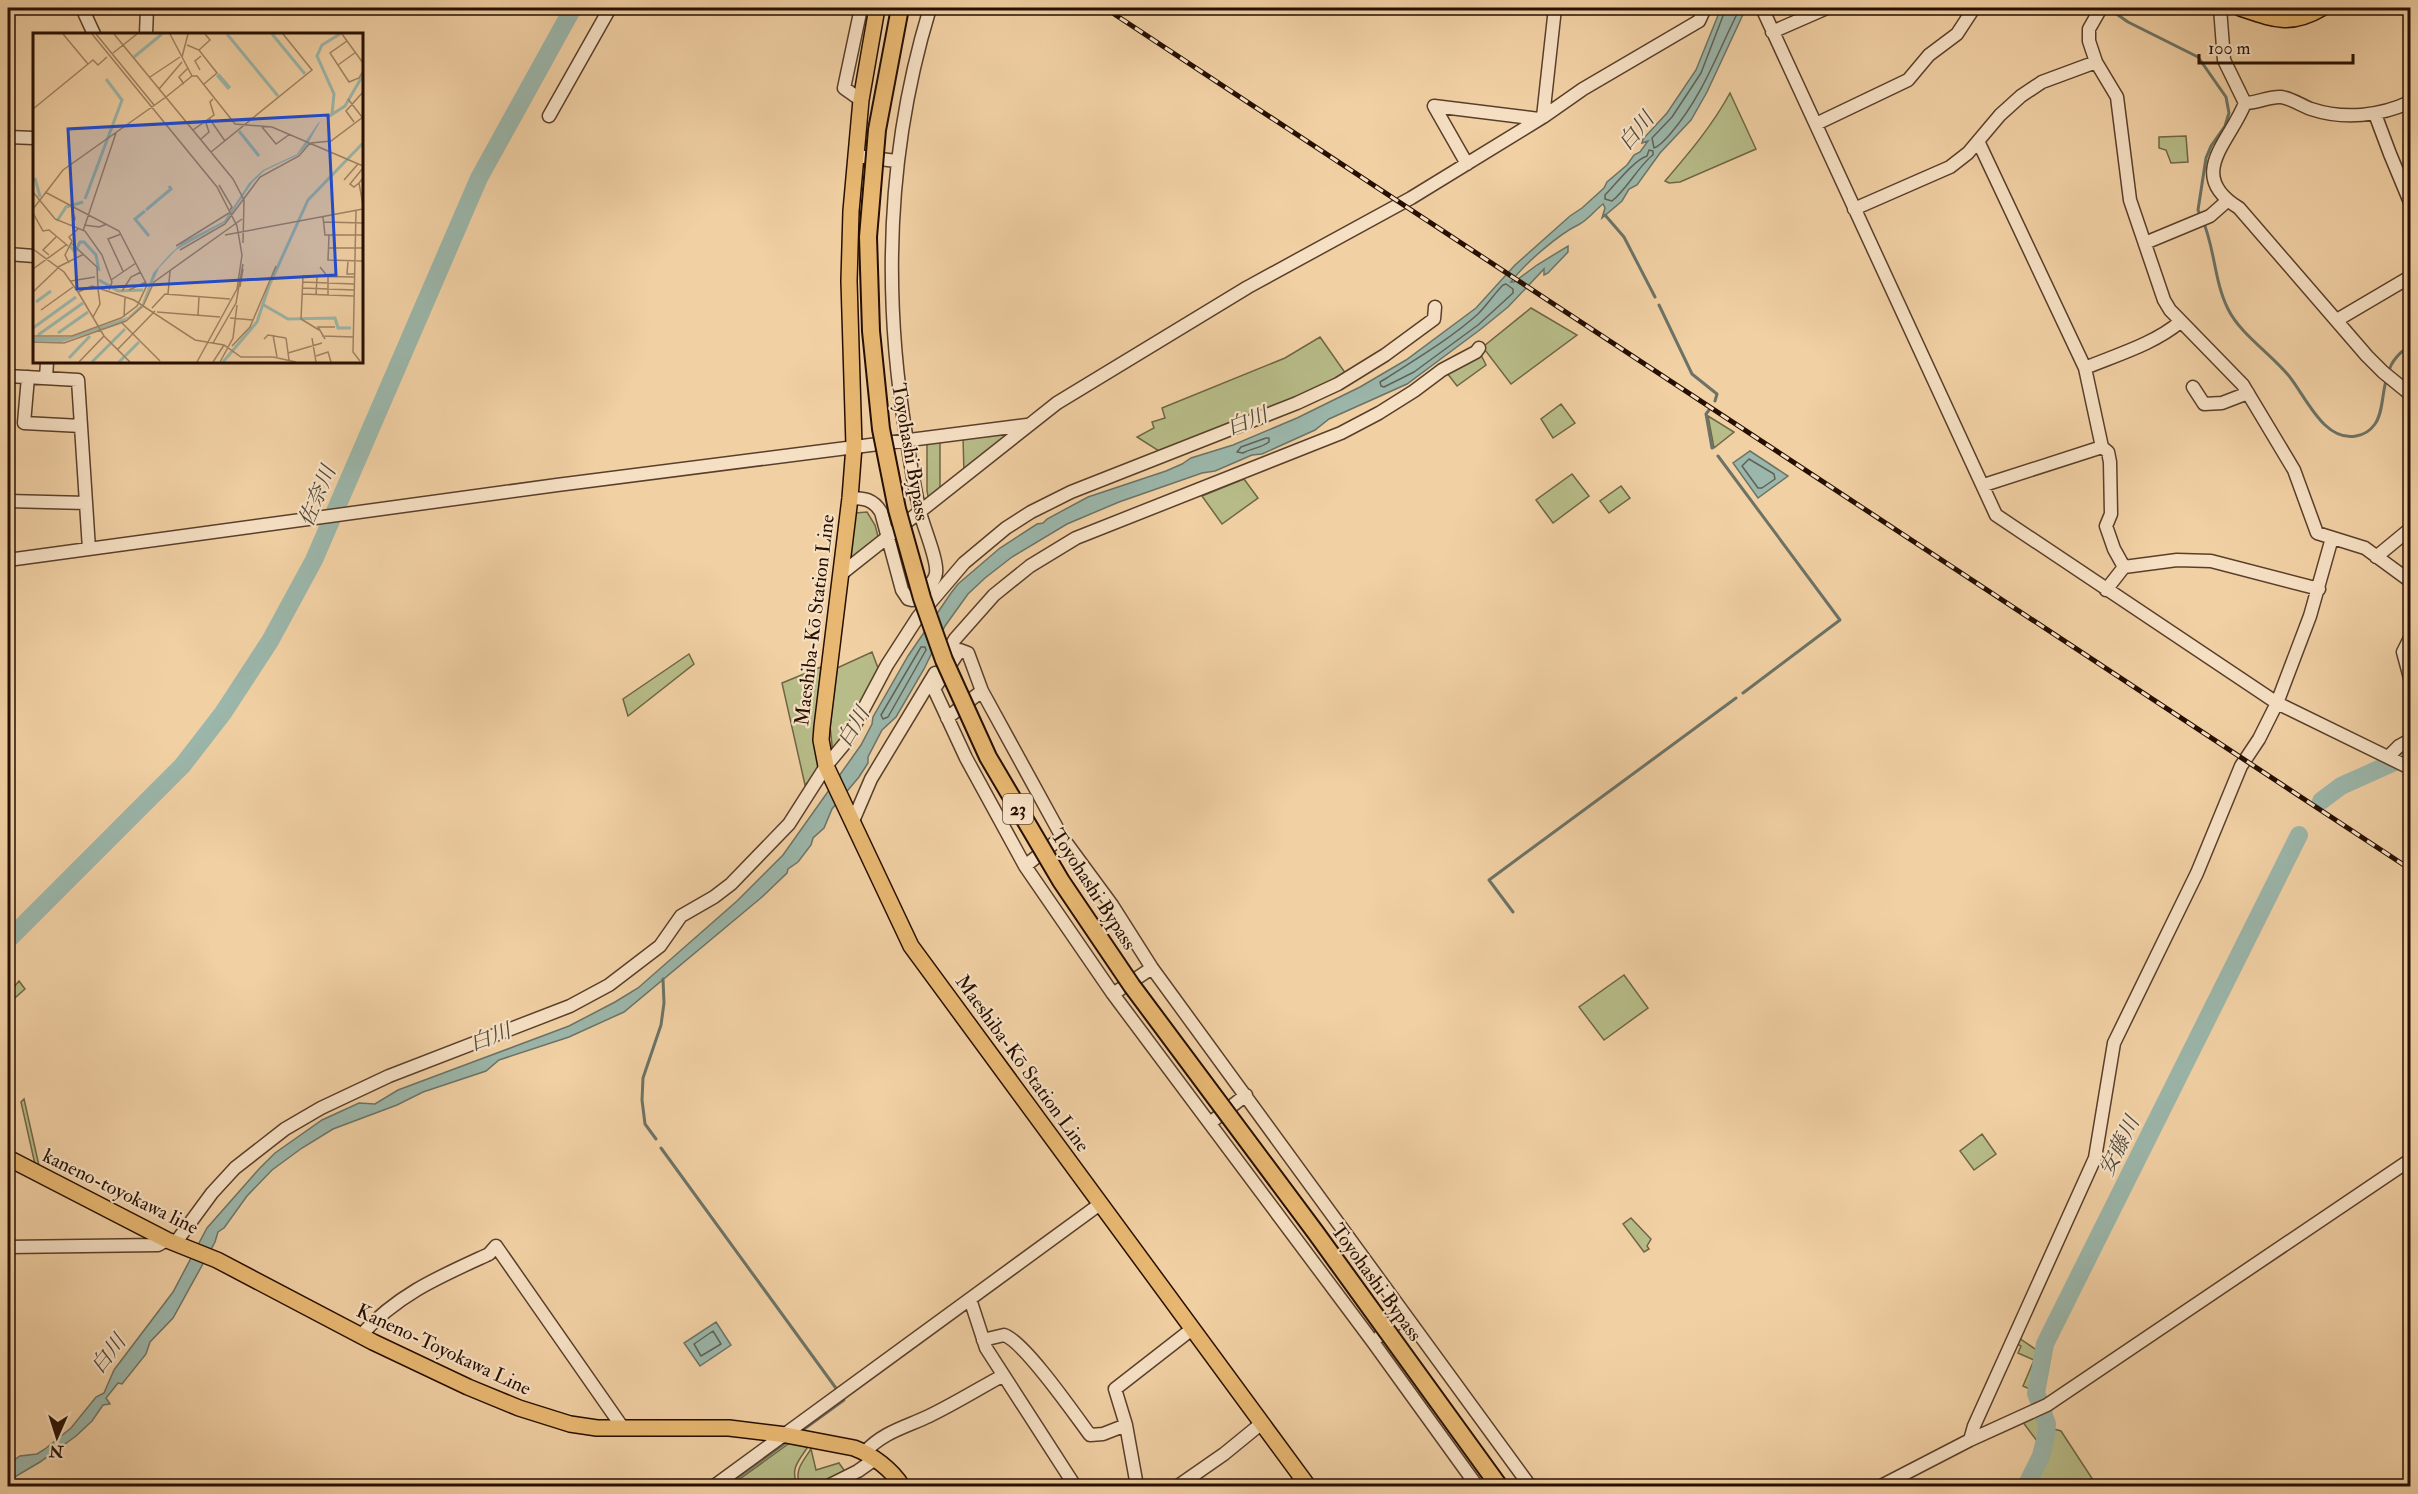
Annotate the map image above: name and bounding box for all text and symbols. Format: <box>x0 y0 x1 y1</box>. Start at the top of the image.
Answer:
scale bar <box>2199 27 2354 65</box>
inset map <box>33 33 363 363</box>
text: 100 m <box>2208 37 2251 60</box>
water label: 白川 <box>1613 105 1662 156</box>
street label: Toyohashi Bypass <box>885 381 935 523</box>
water label: 白川 <box>1223 401 1273 442</box>
water label: 佐奈川 <box>293 460 343 530</box>
street label: Maeshiba-Kō Station Line <box>789 513 840 727</box>
water label: 白川 <box>831 701 877 752</box>
road number: 23 <box>1003 794 1033 824</box>
street label: Toyohashi Bypass <box>1044 824 1142 955</box>
street label: Maeshiba-Kō Station Line <box>950 970 1095 1157</box>
water label: 白川 <box>466 1017 516 1057</box>
water label: 安藤川 <box>2093 1110 2147 1180</box>
street label: kaneno-toyokawa line <box>39 1143 203 1240</box>
street label: Toyohashi Bypass <box>1325 1219 1428 1347</box>
street label: Kaneno-Toyokawa Line <box>352 1298 535 1401</box>
water label: 白川 <box>85 1328 133 1379</box>
north arrow <box>27 1407 87 1467</box>
text: N <box>48 1441 65 1461</box>

